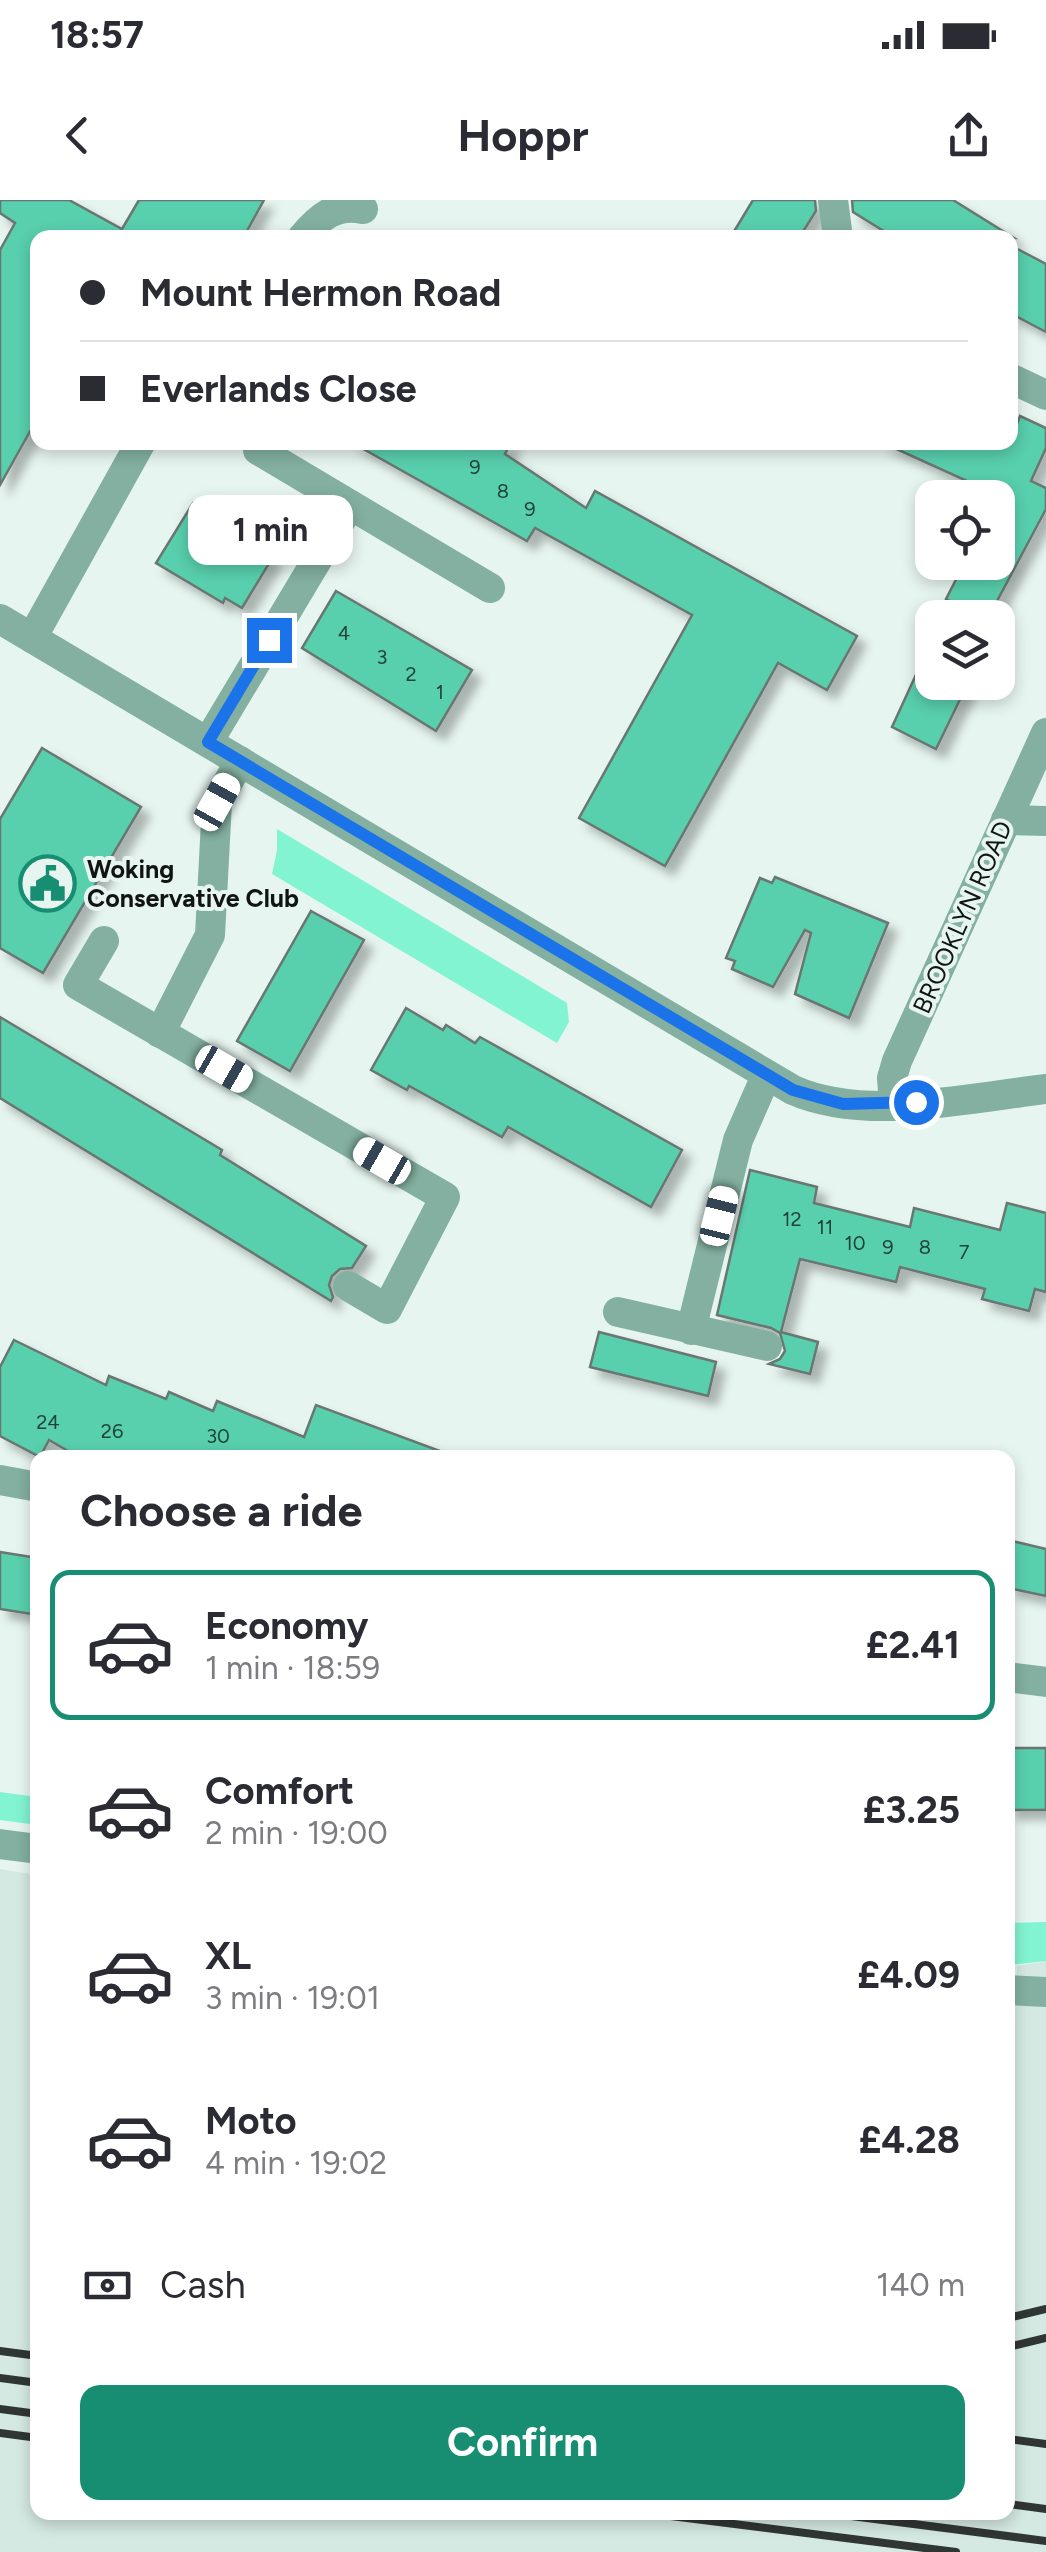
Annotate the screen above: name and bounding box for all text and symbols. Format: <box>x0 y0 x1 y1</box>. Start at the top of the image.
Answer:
text: 18:57 <box>50 12 144 58</box>
icon: back <box>50 108 105 163</box>
text: Hoppr <box>457 108 589 162</box>
icon: share <box>941 108 996 163</box>
text: Mount Hermon Road <box>140 270 501 316</box>
text: Everlands Close <box>140 366 417 412</box>
house number: 9 <box>469 455 481 479</box>
house number: 8 <box>497 479 509 503</box>
map controls <box>915 480 1015 700</box>
button: locate <box>915 480 1015 580</box>
callout: 1 min <box>186 495 352 565</box>
house number: 9 <box>524 497 536 521</box>
text: 1 min <box>233 511 308 549</box>
button: layers <box>915 600 1015 700</box>
route end <box>247 618 292 663</box>
house number: 4 <box>338 621 350 645</box>
house number: 3 <box>377 645 387 669</box>
house number: 2 <box>405 662 417 686</box>
house number: 1 <box>436 680 444 704</box>
car <box>189 768 245 836</box>
street label: BROOKLYN ROAD <box>906 816 1018 1018</box>
public building icon: Woking Conservative Club <box>18 853 78 913</box>
place label: Woking Conservative Club <box>87 854 299 913</box>
car <box>191 1041 257 1097</box>
route start <box>894 1080 939 1125</box>
car <box>349 1133 415 1189</box>
car <box>697 1183 741 1249</box>
house number: 12 <box>782 1207 802 1231</box>
house number: 11 <box>817 1215 833 1239</box>
house number: 10 <box>844 1231 866 1255</box>
house number: 9 <box>882 1235 894 1259</box>
house number: 8 <box>919 1235 931 1259</box>
house number: 7 <box>959 1240 970 1264</box>
house number: 24 <box>36 1410 60 1434</box>
house number: 26 <box>101 1419 123 1443</box>
house number: 30 <box>206 1424 230 1448</box>
text: Choose a ride <box>80 1483 362 1537</box>
icon: car <box>85 1600 175 1690</box>
text: Economy <box>205 1603 368 1649</box>
text: £2.41 <box>866 1622 960 1668</box>
text: 1 min · 18:59 <box>205 1649 380 1687</box>
icon: car <box>85 1765 175 1855</box>
text: Comfort <box>205 1768 354 1814</box>
text: £3.25 <box>863 1787 960 1833</box>
text: 2 min · 19:00 <box>205 1814 388 1852</box>
icon: car <box>85 1930 175 2020</box>
text: XL <box>205 1933 251 1979</box>
text: £4.09 <box>857 1952 960 1998</box>
text: 3 min · 19:01 <box>205 1979 380 2017</box>
icon: car <box>85 2095 175 2185</box>
text: Moto <box>205 2098 297 2144</box>
text: £4.28 <box>859 2117 960 2163</box>
text: 4 min · 19:02 <box>205 2144 387 2182</box>
icon: cash <box>80 2258 135 2313</box>
text: Cash <box>160 2262 246 2308</box>
text: 140 m <box>876 2266 965 2304</box>
button: Confirm <box>80 2385 965 2500</box>

